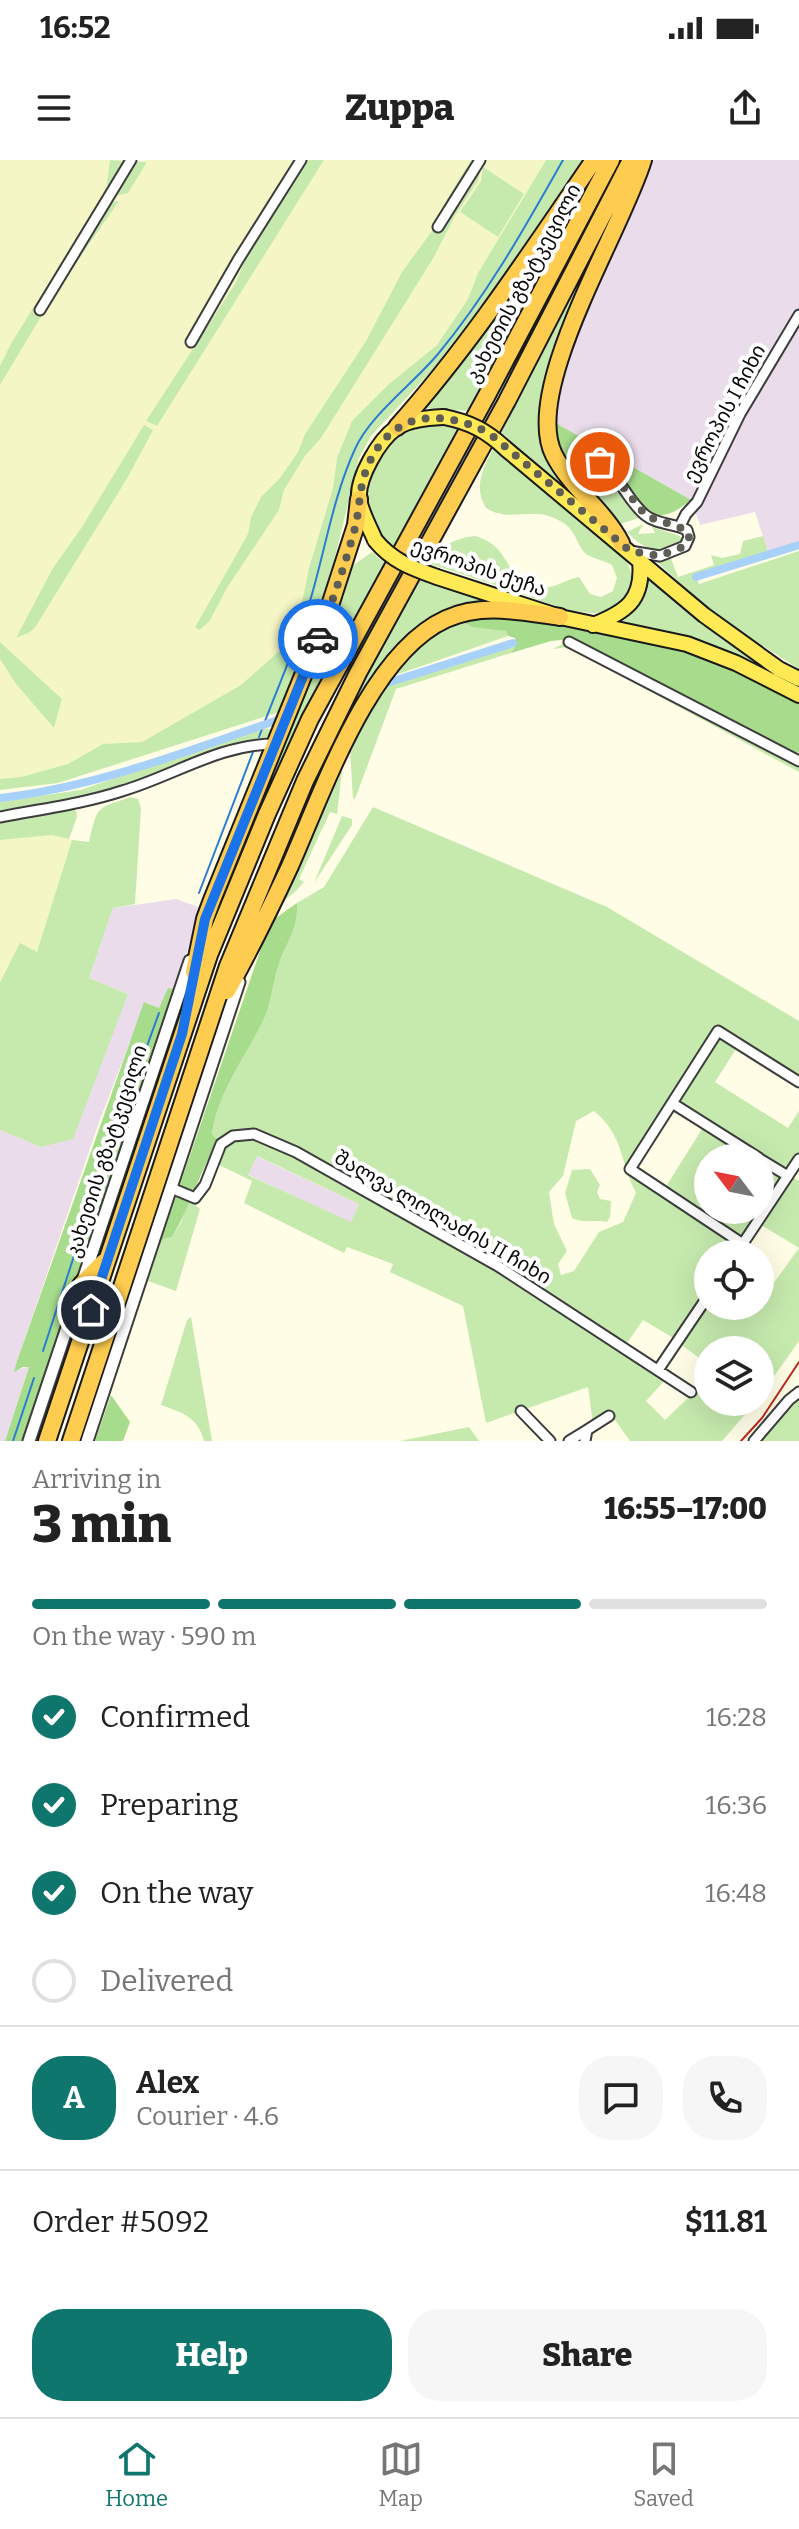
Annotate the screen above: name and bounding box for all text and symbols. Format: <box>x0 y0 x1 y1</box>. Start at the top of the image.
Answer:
text: 16:52 <box>40 10 111 46</box>
icon: menu <box>32 86 76 130</box>
text: Zuppa <box>345 86 454 130</box>
icon: share <box>723 86 767 130</box>
street label: კახეთის გზატკეცილი <box>460 179 587 387</box>
street label: ევროპის I ჩიხი <box>678 340 770 486</box>
pin <box>566 428 634 496</box>
icon: bag <box>578 440 622 484</box>
street label: ევროპის ქუჩა <box>408 533 550 601</box>
courier <box>278 599 358 679</box>
icon: car <box>296 617 340 661</box>
street label: კახეთის გზატკეცილი <box>60 1042 153 1261</box>
north arrow <box>694 1144 774 1224</box>
map controls <box>694 1144 774 1416</box>
street label: შალვა ლოლაძის II ჩიხი <box>330 1145 556 1290</box>
button: locate <box>694 1240 774 1320</box>
pin <box>57 1276 125 1344</box>
icon: home <box>69 1288 113 1332</box>
button: layers <box>694 1336 774 1416</box>
text: Arriving in <box>32 1464 161 1495</box>
text: 16:55–17:00 <box>604 1491 767 1527</box>
text: 3 min <box>32 1493 171 1556</box>
text: On the way · 590 m <box>32 1621 256 1652</box>
icon: check <box>32 1695 76 1739</box>
text: Confirmed <box>100 1699 250 1735</box>
text: 16:28 <box>706 1702 767 1733</box>
icon: check <box>32 1783 76 1827</box>
text: Preparing <box>100 1787 238 1823</box>
text: 16:36 <box>706 1790 767 1821</box>
icon: check <box>32 1871 76 1915</box>
text: On the way <box>100 1875 253 1911</box>
text: 16:48 <box>705 1878 767 1909</box>
text: Delivered <box>100 1963 233 1999</box>
button: chat <box>579 2056 663 2140</box>
button: phone <box>683 2056 767 2140</box>
text: Alex <box>136 2065 199 2101</box>
text: A <box>63 2080 85 2116</box>
text: Courier · 4.6 <box>136 2101 279 2132</box>
text: Order #5092 <box>32 2204 209 2240</box>
text: $11.81 <box>685 2204 767 2240</box>
button: Help <box>32 2309 392 2401</box>
button: Share <box>408 2309 767 2401</box>
tab: Home <box>105 2437 168 2512</box>
tab: Map <box>378 2437 423 2512</box>
tab: Saved <box>633 2437 694 2512</box>

